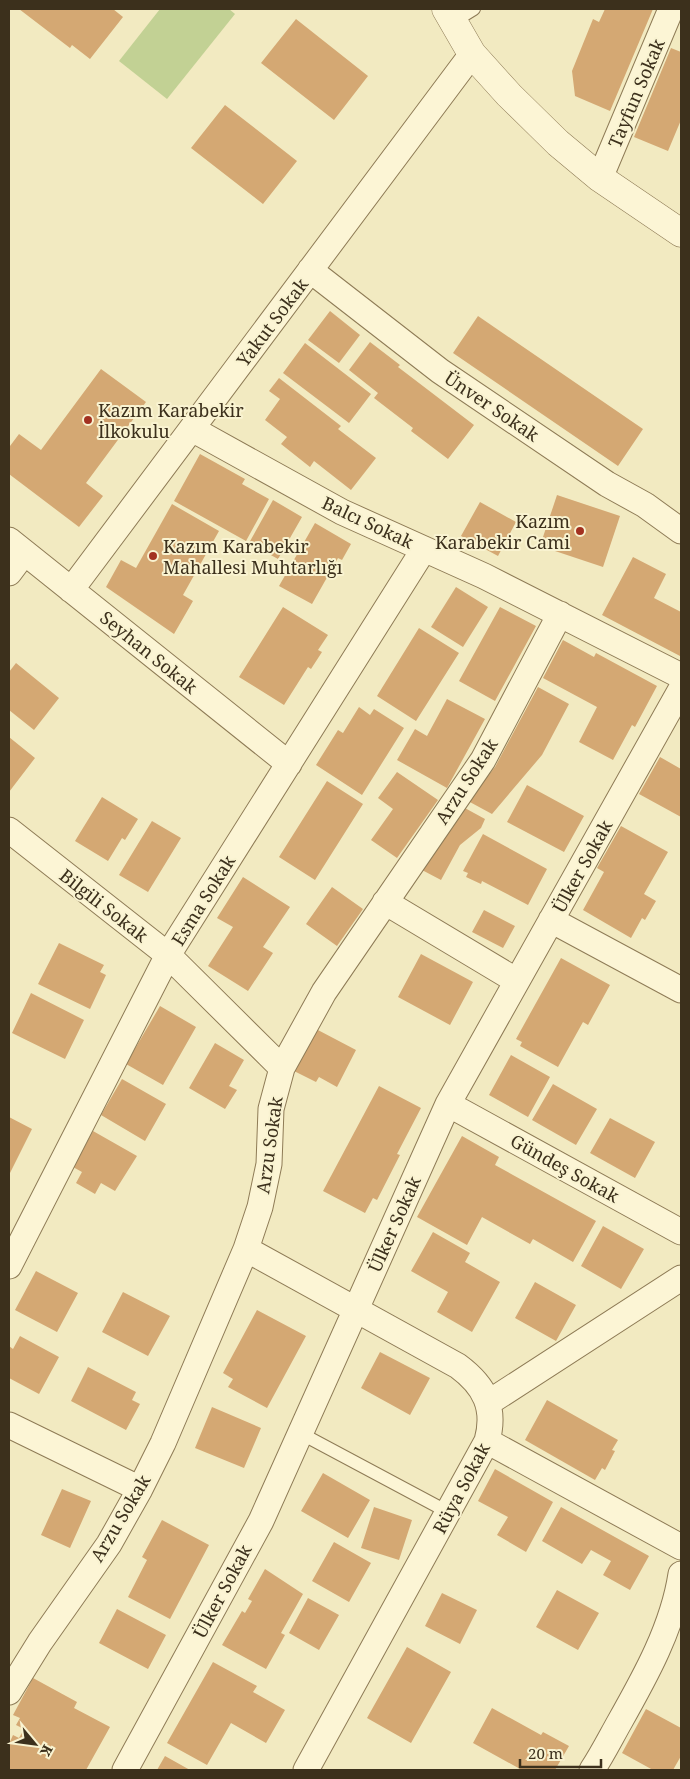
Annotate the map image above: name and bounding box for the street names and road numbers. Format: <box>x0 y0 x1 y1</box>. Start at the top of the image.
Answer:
street label: Tayfun Sokak <box>602 34 670 151</box>
street label: Yakut Sokak <box>230 273 313 372</box>
street label: Ünver Sokak <box>440 366 544 447</box>
street label: Balcı Sokak <box>318 490 418 554</box>
street label: Seyhan Sokak <box>95 605 203 699</box>
street label: Arzu Sokak <box>429 733 503 829</box>
street label: Ülker Sokak <box>547 815 618 917</box>
street label: Esma Sokak <box>166 850 241 950</box>
street label: Bilgili Sokak <box>55 863 153 947</box>
street label: Arzu Sokak <box>250 1094 288 1195</box>
street label: Gündeş Sokak <box>506 1128 624 1208</box>
street label: Ülker Sokak <box>362 1172 426 1276</box>
street label: Rüya Sokak <box>427 1438 495 1538</box>
street label: Arzu Sokak <box>85 1469 156 1566</box>
street label: Ülker Sokak <box>187 1540 257 1642</box>

